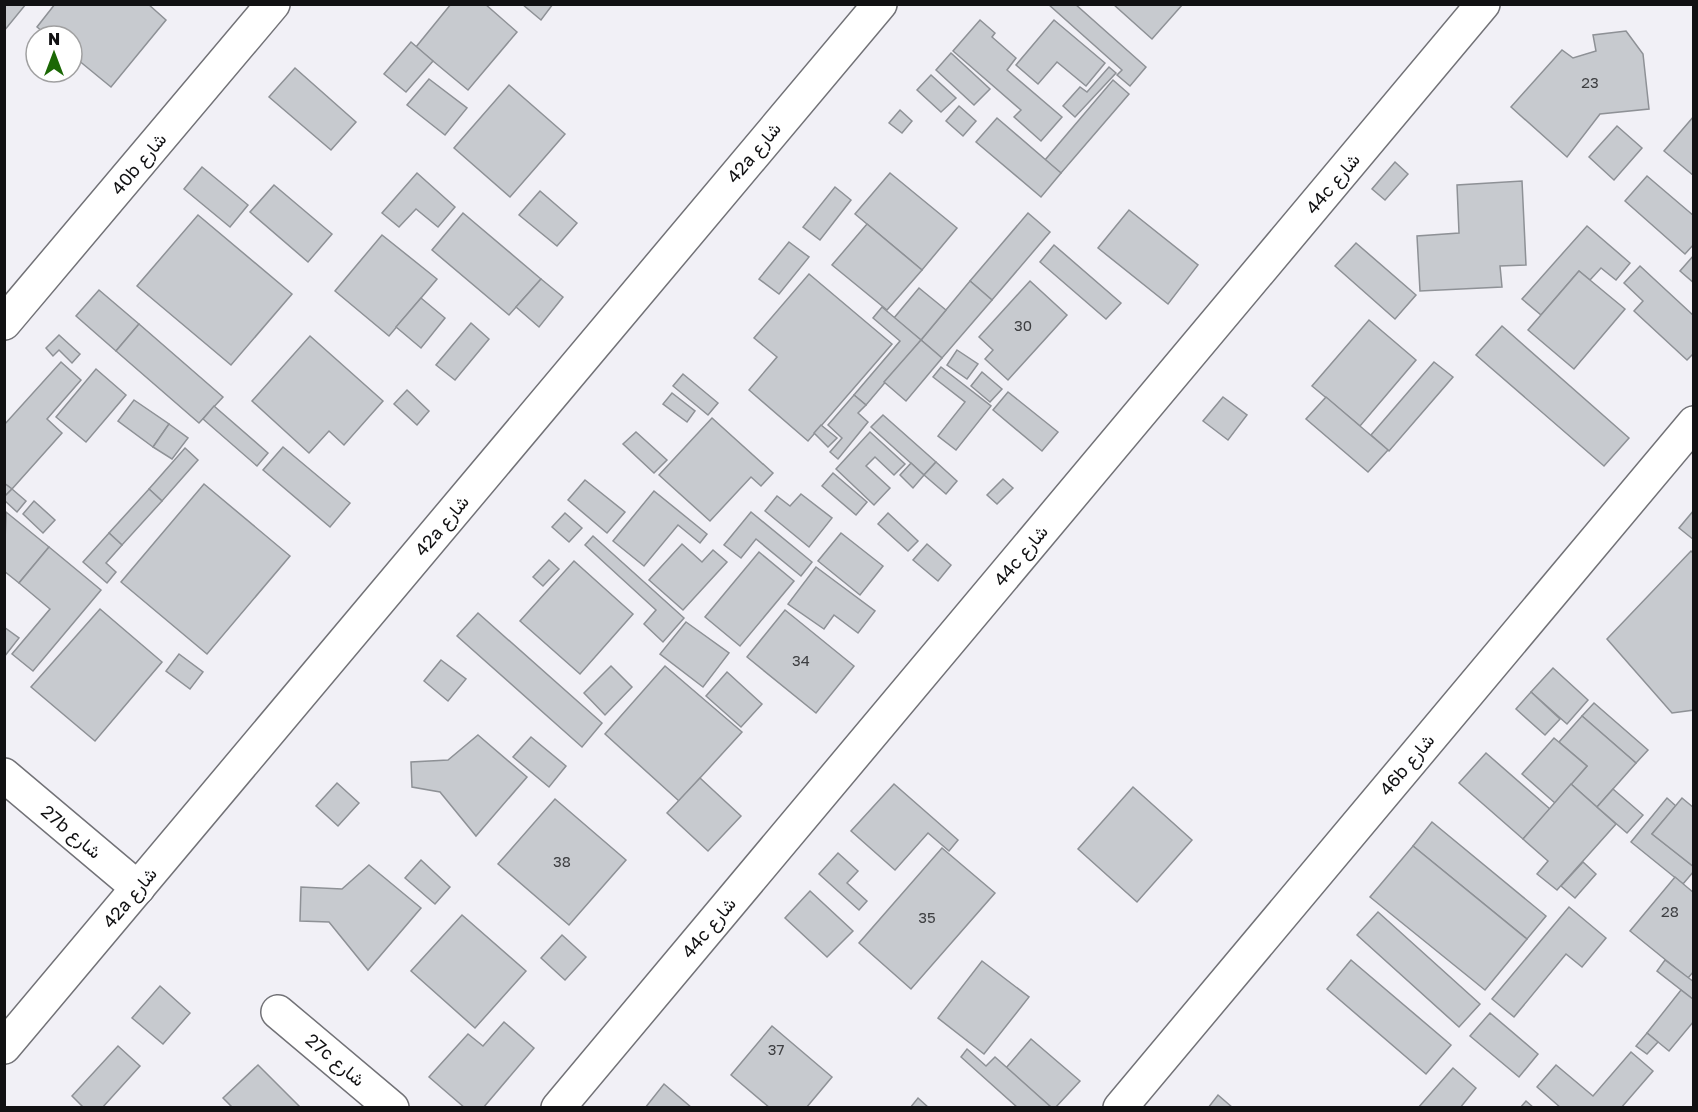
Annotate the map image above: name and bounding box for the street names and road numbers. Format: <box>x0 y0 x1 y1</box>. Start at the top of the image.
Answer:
street label: 42a شارع <box>722 118 786 188</box>
street label: 40b شارع <box>106 128 172 200</box>
street label: 44c شارع <box>1301 149 1365 219</box>
street label: 42a شارع <box>410 491 474 561</box>
street label: 44c شارع <box>989 521 1053 591</box>
street label: 46b شارع <box>1374 729 1440 801</box>
street label: 27b شارع <box>36 800 106 864</box>
street label: 42a شارع <box>98 863 162 933</box>
street label: 44c شارع <box>677 893 741 963</box>
street label: 27c شارع <box>300 1028 370 1092</box>

